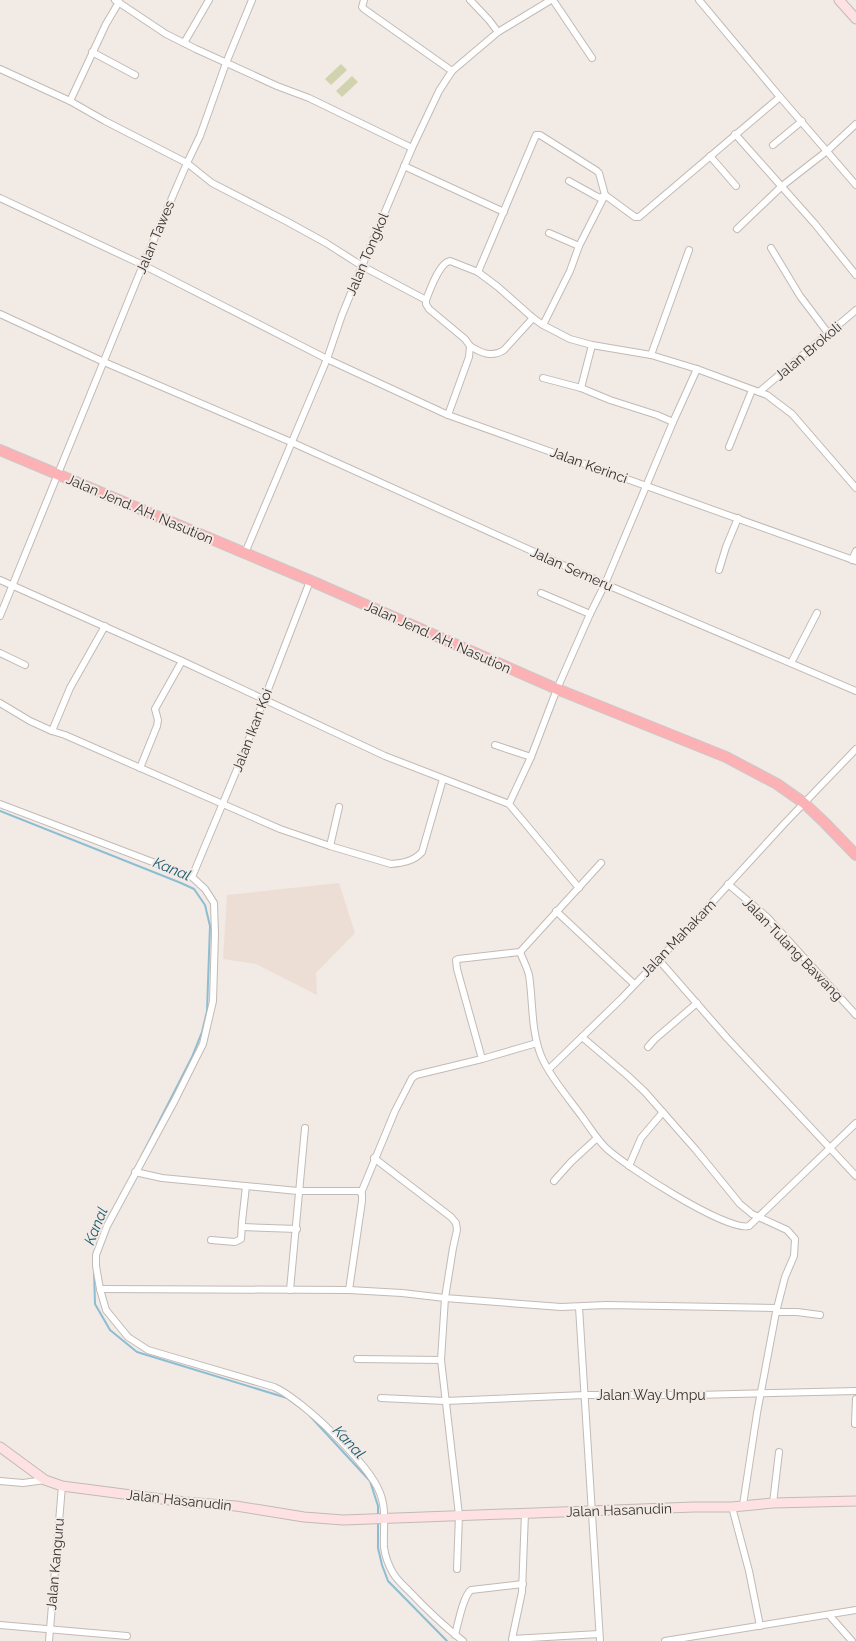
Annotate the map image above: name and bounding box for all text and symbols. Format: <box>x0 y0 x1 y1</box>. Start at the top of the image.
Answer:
street label: Jalan Tawes <box>132 198 178 276</box>
street label: Jalan Tongkol <box>342 210 392 298</box>
street label: Jalan Brokoli <box>771 319 845 383</box>
street label: Jalan Kerinci <box>548 444 630 486</box>
street label: Jalan Jend. AH. Nasution <box>64 471 216 547</box>
street label: Jalan Semeru <box>528 544 616 594</box>
street label: Jalan Jend. AH. Nasution <box>362 598 514 676</box>
street label: Jalan Ikan Koi <box>229 686 275 774</box>
water label: Kanal <box>151 853 193 885</box>
street label: Jalan Tulang Bawang <box>740 894 846 1004</box>
street label: Jalan Mahakam <box>637 896 719 980</box>
water label: Kanal <box>80 1205 112 1247</box>
street label: Jalan Way Umpu <box>596 1387 706 1403</box>
water label: Kanal <box>329 1422 369 1462</box>
street label: Jalan Hasanudin <box>125 1486 233 1514</box>
street label: Jalan Hasanudin <box>566 1500 672 1520</box>
street label: Jalan Kanguru <box>43 1517 67 1611</box>

